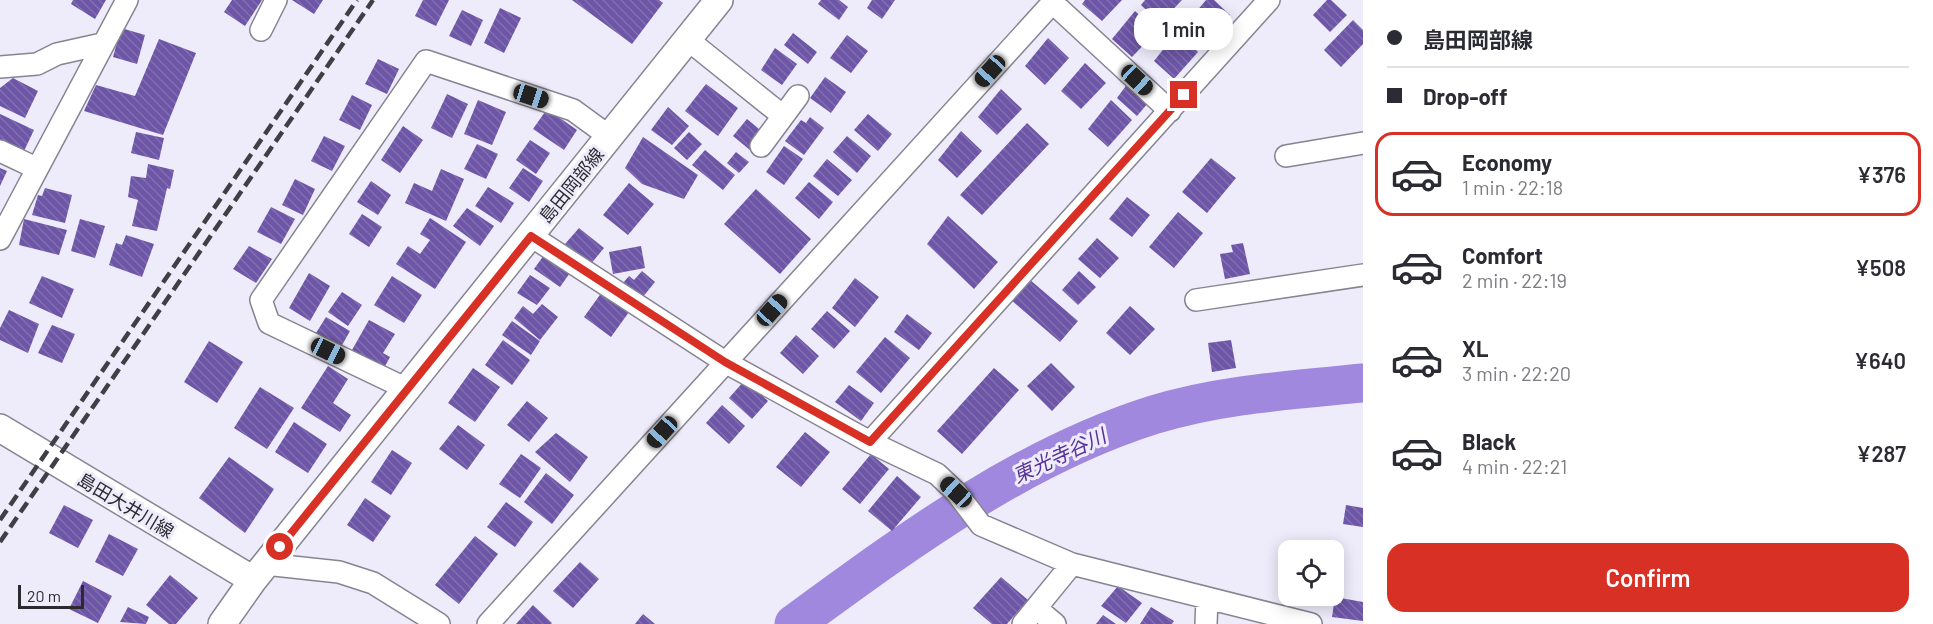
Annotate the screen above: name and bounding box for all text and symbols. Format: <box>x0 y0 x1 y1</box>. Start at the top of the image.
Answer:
callout: 1 min <box>1134 8 1234 50</box>
text: 1 min <box>1162 17 1205 41</box>
text: 島田岡部線 <box>1423 26 1533 52</box>
car <box>971 52 1009 90</box>
car <box>1118 61 1156 99</box>
route end <box>1170 81 1197 108</box>
car <box>511 82 551 110</box>
text: Drop-off <box>1423 83 1507 109</box>
street label: 島田岡部線 <box>534 143 608 227</box>
icon: car <box>1390 147 1444 201</box>
text: Economy <box>1462 149 1552 175</box>
text: ¥376 <box>1857 161 1906 187</box>
text: 1 min · 22:18 <box>1462 175 1563 199</box>
icon: car <box>1390 240 1444 294</box>
text: Comfort <box>1462 242 1543 268</box>
text: ¥508 <box>1855 254 1906 280</box>
text: 2 min · 22:19 <box>1462 268 1567 292</box>
car <box>753 291 791 329</box>
icon: car <box>1390 333 1444 387</box>
car <box>308 335 348 367</box>
text: XL <box>1462 335 1488 361</box>
text: ¥640 <box>1854 347 1906 373</box>
text: 3 min · 22:20 <box>1462 361 1571 385</box>
car <box>643 413 681 451</box>
water label: 東光寺谷川 <box>1009 422 1111 487</box>
icon: car <box>1390 426 1444 480</box>
text: Black <box>1462 428 1516 454</box>
text: ¥287 <box>1856 440 1906 466</box>
text: 4 min · 22:21 <box>1462 454 1567 478</box>
street label: 島田大井川線 <box>74 468 178 542</box>
car <box>937 473 975 511</box>
route start <box>266 533 293 560</box>
map controls <box>1278 540 1344 606</box>
button: locate <box>1278 540 1344 606</box>
button: Confirm <box>1387 543 1909 612</box>
scale bar <box>18 582 84 610</box>
text: 20 m <box>27 586 61 605</box>

